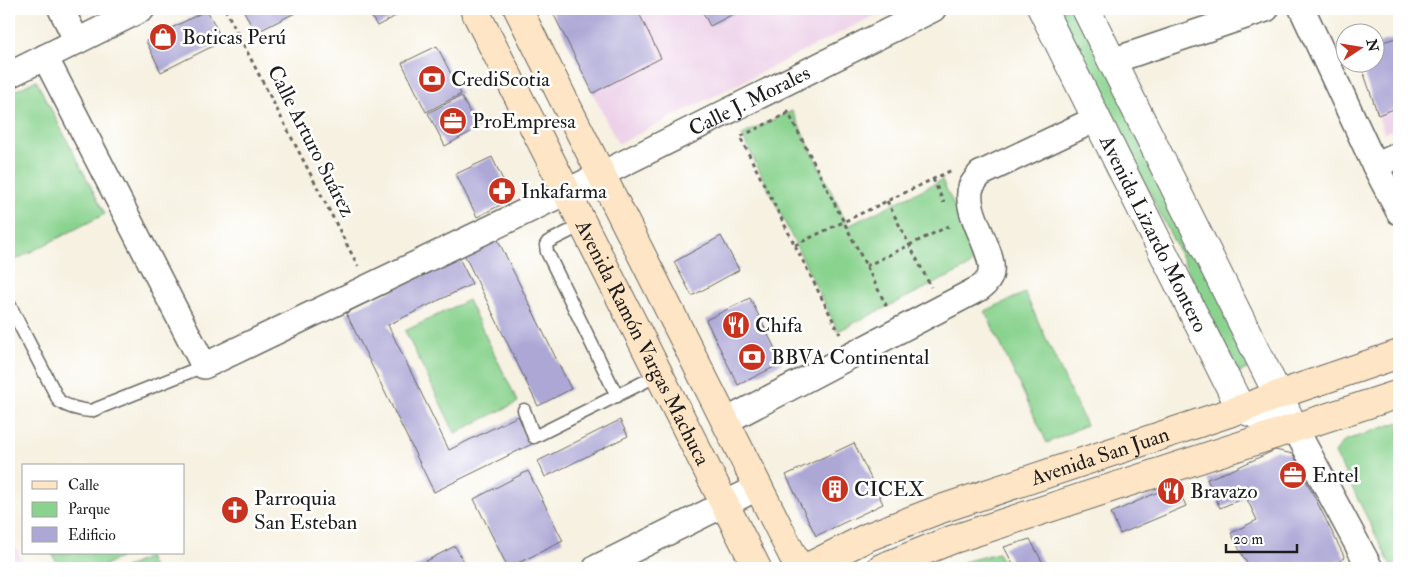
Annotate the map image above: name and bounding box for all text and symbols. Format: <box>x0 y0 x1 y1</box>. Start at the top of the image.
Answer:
shop icon: Boticas Perú <box>148 22 178 52</box>
north arrow <box>1336 22 1386 72</box>
place label: Boticas Perú <box>182 24 286 51</box>
text: N <box>1362 37 1382 54</box>
street label: Calle J. Morales <box>684 59 815 142</box>
street label: Calle Arturo Suárez <box>261 61 361 221</box>
bank icon: CrediScotia <box>417 64 447 94</box>
place label: CrediScotia <box>451 66 550 93</box>
office icon: ProEmpresa <box>438 106 468 136</box>
place label: ProEmpresa <box>472 108 576 135</box>
street label: Avenida Lizardo Montero <box>1093 130 1214 337</box>
pharmacy icon: Inkafarma <box>487 176 517 206</box>
place label: Inkafarma <box>521 178 607 205</box>
street label: Avenida Ramón Vargas Machuca <box>569 214 717 470</box>
restaurant icon: Chifa <box>721 310 751 340</box>
place label: Chifa <box>755 312 803 339</box>
bank icon: BBVA Continental <box>737 342 767 372</box>
place label: BBVA Continental <box>771 344 930 371</box>
street label: Avenida San Juan <box>1026 420 1173 492</box>
office icon: Entel <box>1278 460 1308 490</box>
place label: Entel <box>1312 462 1359 489</box>
legend <box>22 464 185 554</box>
building icon: CICEX <box>820 474 850 504</box>
text: Calle <box>68 476 99 495</box>
place label: CICEX <box>854 476 924 503</box>
restaurant icon: Bravazo <box>1156 476 1186 506</box>
place label: Bravazo <box>1190 478 1258 505</box>
place label: Parroquia San Esteban <box>254 485 357 536</box>
church icon: Parroquia San Esteban <box>220 495 250 525</box>
text: Parque <box>68 500 110 519</box>
scale bar <box>1226 522 1297 554</box>
text: Edificio <box>68 526 116 545</box>
text: 20 m <box>1233 530 1263 549</box>

